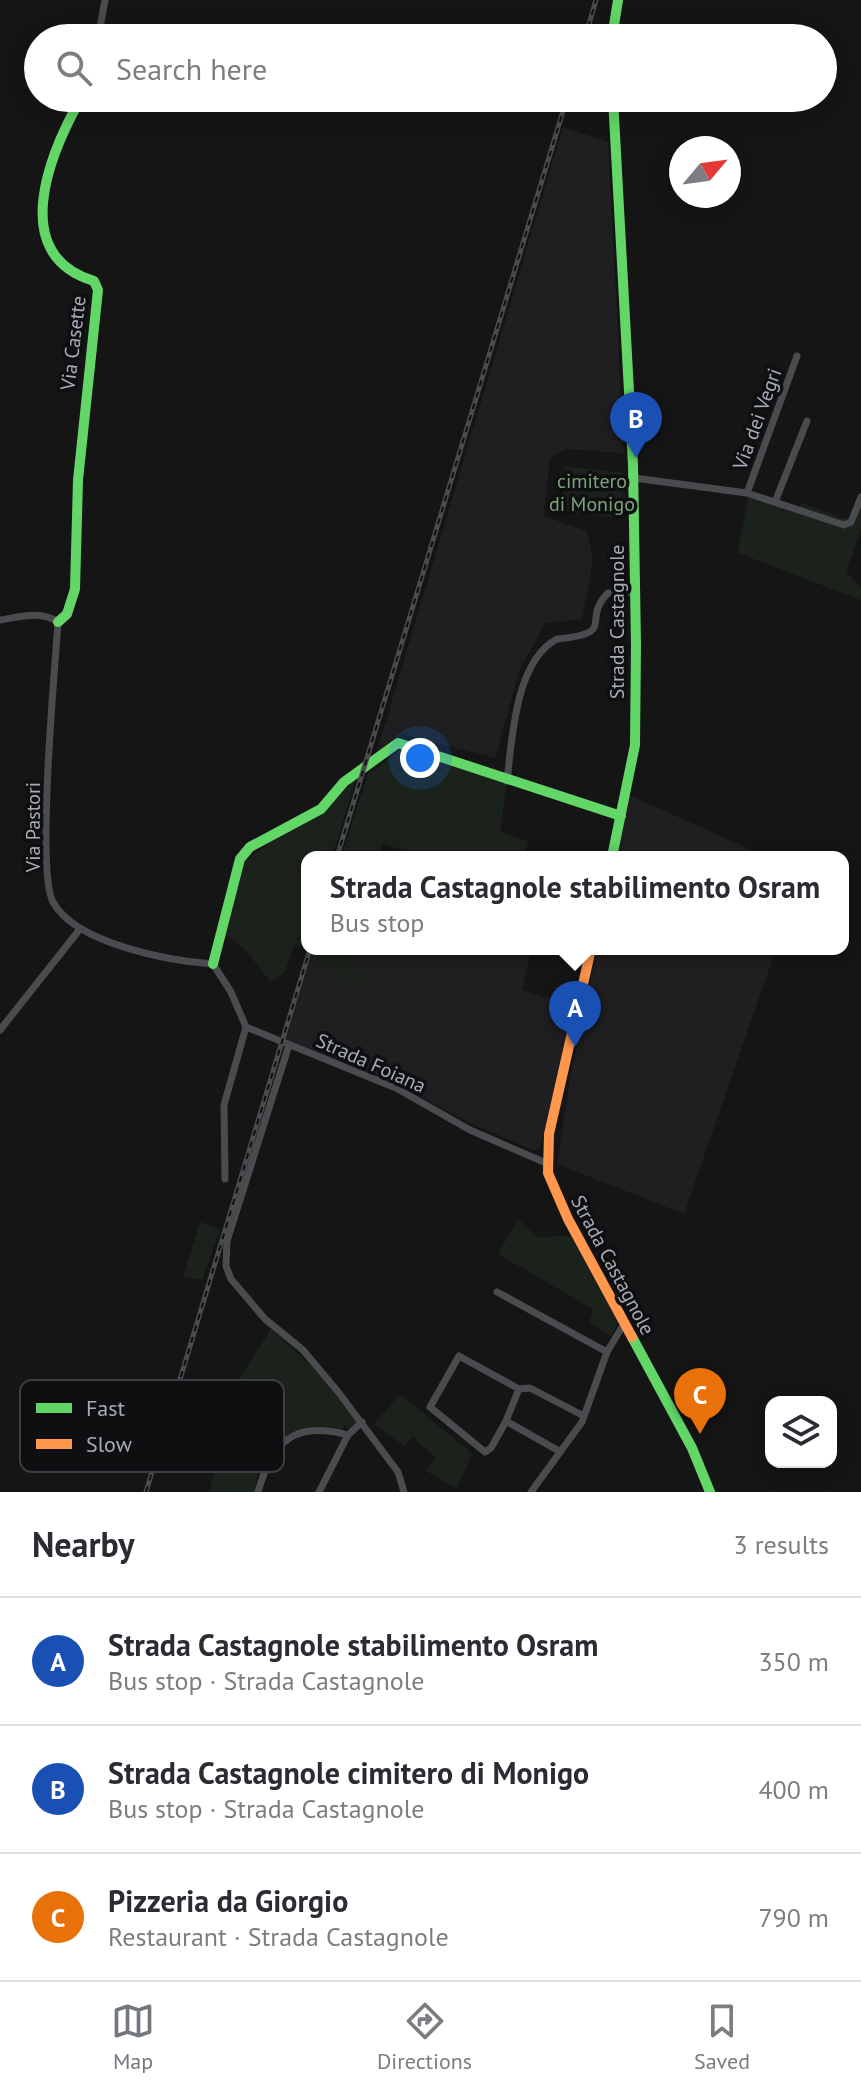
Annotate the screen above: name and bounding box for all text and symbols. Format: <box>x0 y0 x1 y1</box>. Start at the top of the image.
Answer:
search box <box>24 24 837 112</box>
icon: search <box>52 46 96 90</box>
text: Search here <box>116 49 267 88</box>
north arrow <box>669 136 741 208</box>
street label: Via Casette <box>54 294 92 393</box>
street label: Via dei Vegri <box>726 365 787 474</box>
pin: B <box>610 392 662 458</box>
park label: cimitero di Monigo <box>549 468 635 517</box>
street label: Strada Castagnole <box>604 545 630 699</box>
your location <box>400 738 440 778</box>
street label: Via Pastori <box>20 782 46 873</box>
popup <box>301 851 849 955</box>
text: Strada Castagnole stabilimento Osram <box>330 867 820 906</box>
text: Bus stop <box>330 906 424 939</box>
pin: A <box>549 981 601 1047</box>
street label: Strada Foiana <box>312 1027 430 1099</box>
street label: Strada Castagnole <box>565 1191 661 1339</box>
pin: C <box>674 1368 726 1434</box>
legend <box>20 1380 284 1472</box>
text: Fast <box>86 1394 126 1422</box>
map controls <box>765 1396 837 1468</box>
button: layers <box>765 1396 837 1468</box>
text: Slow <box>86 1430 132 1458</box>
text: Nearby <box>32 1522 134 1566</box>
text: 3 results <box>734 1528 829 1561</box>
text: Strada Castagnole stabilimento Osram <box>108 1625 598 1664</box>
text: A <box>50 1645 66 1678</box>
text: 350 m <box>758 1645 829 1678</box>
text: Bus stop · Strada Castagnole <box>108 1664 424 1697</box>
text: Strada Castagnole cimitero di Monigo <box>108 1753 589 1792</box>
text: B <box>50 1773 66 1806</box>
text: 400 m <box>758 1773 829 1806</box>
text: Bus stop · Strada Castagnole <box>108 1792 424 1825</box>
text: Pizzeria da Giorgio <box>108 1881 348 1920</box>
text: C <box>51 1901 65 1934</box>
text: 790 m <box>758 1901 829 1934</box>
text: Restaurant · Strada Castagnole <box>108 1920 449 1953</box>
tab: Map <box>111 1999 155 2075</box>
tab: Directions <box>377 1999 472 2075</box>
tab: Saved <box>694 1999 750 2075</box>

